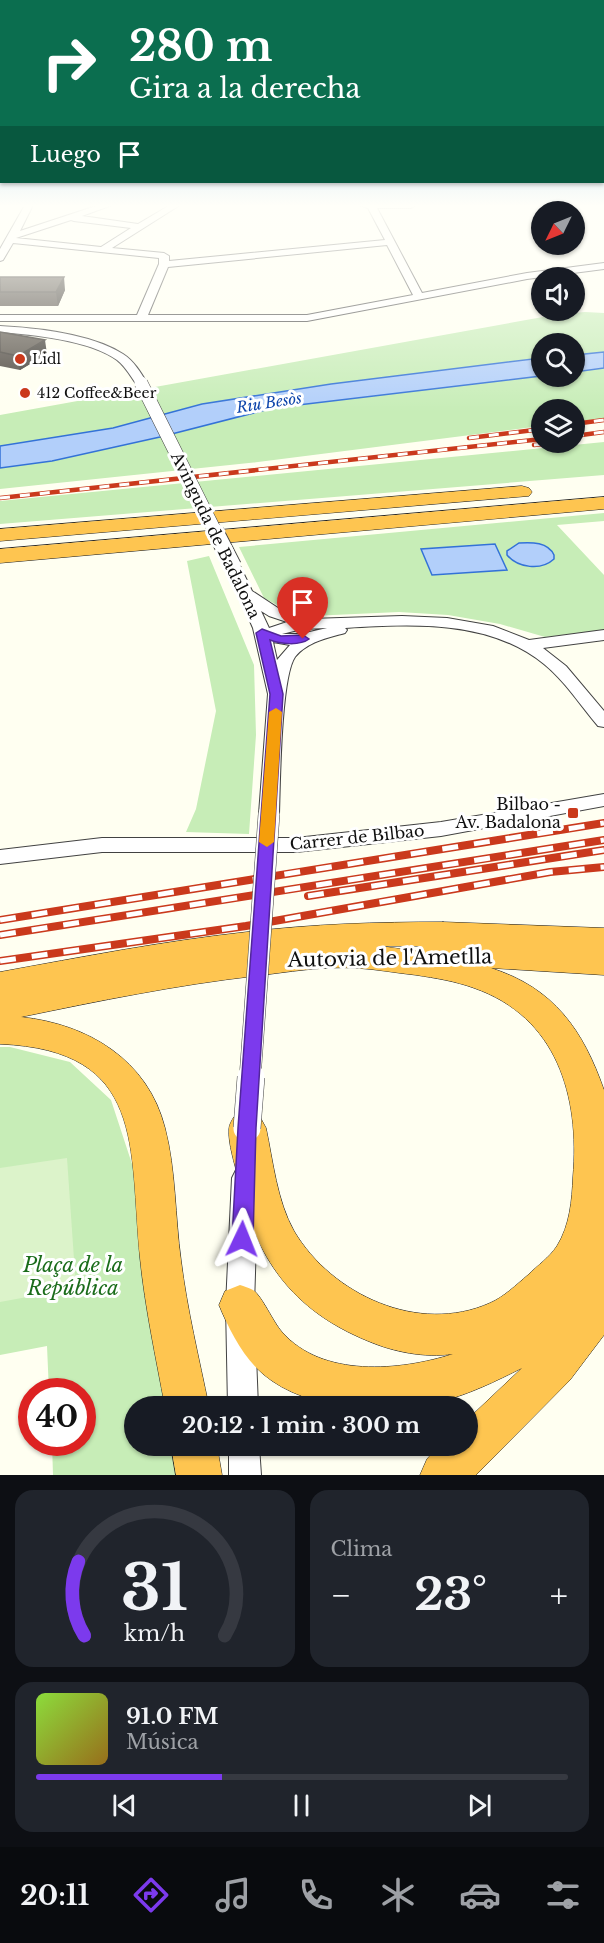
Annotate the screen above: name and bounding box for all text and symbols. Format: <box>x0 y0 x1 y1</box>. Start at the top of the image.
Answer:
text: 280 m <box>129 20 272 72</box>
icon: right <box>30 24 108 102</box>
text: Gira a la derecha <box>129 72 360 105</box>
icon: arrive <box>113 138 146 171</box>
text: Luego <box>30 141 101 168</box>
north arrow <box>531 201 585 255</box>
map controls <box>531 201 585 453</box>
button: sound <box>531 267 585 321</box>
button: search <box>531 333 585 387</box>
place label: Lidl <box>32 350 61 368</box>
marker: Lidl <box>13 352 27 366</box>
place label: 412 Coffee&Beer <box>37 384 157 402</box>
marker: 412 Coffee&Beer <box>18 386 32 400</box>
water label: Riu Besòs <box>234 388 303 417</box>
button: layers <box>531 399 585 453</box>
street label: Avinguda de Badalona <box>166 447 265 622</box>
pin <box>277 577 328 639</box>
icon: arrive <box>286 586 319 619</box>
place label: Bilbao - Av. Badalona <box>454 794 561 832</box>
marker: Bilbao - Av. Badalona <box>566 806 580 820</box>
street label: Carrer de Bilbao <box>289 820 425 854</box>
street label: Autovia de l'Ametlla <box>287 944 493 972</box>
position arrow <box>210 1207 274 1271</box>
park label: Plaça de la República <box>22 1253 123 1300</box>
speed limit sign: 40 <box>18 1378 96 1456</box>
text: 20:12 · 1 min · 300 m <box>182 1412 420 1439</box>
text: Clima <box>331 1537 392 1561</box>
text: 31 <box>121 1549 188 1627</box>
text: 23° <box>414 1566 487 1622</box>
text: − <box>331 1575 351 1616</box>
text: + <box>550 1575 568 1616</box>
text: km/h <box>124 1620 185 1647</box>
text: 91.0 FM <box>126 1703 219 1730</box>
text: Música <box>126 1730 199 1754</box>
icon: previous <box>108 1789 141 1822</box>
icon: pause <box>285 1789 318 1822</box>
icon: next <box>463 1789 496 1822</box>
icon: directions <box>130 1874 172 1916</box>
icon: music <box>212 1874 254 1916</box>
icon: phone <box>295 1874 337 1916</box>
icon: climate <box>377 1874 419 1916</box>
icon: car <box>459 1874 501 1916</box>
icon: filters <box>542 1874 584 1916</box>
text: 20:11 <box>20 1879 89 1912</box>

